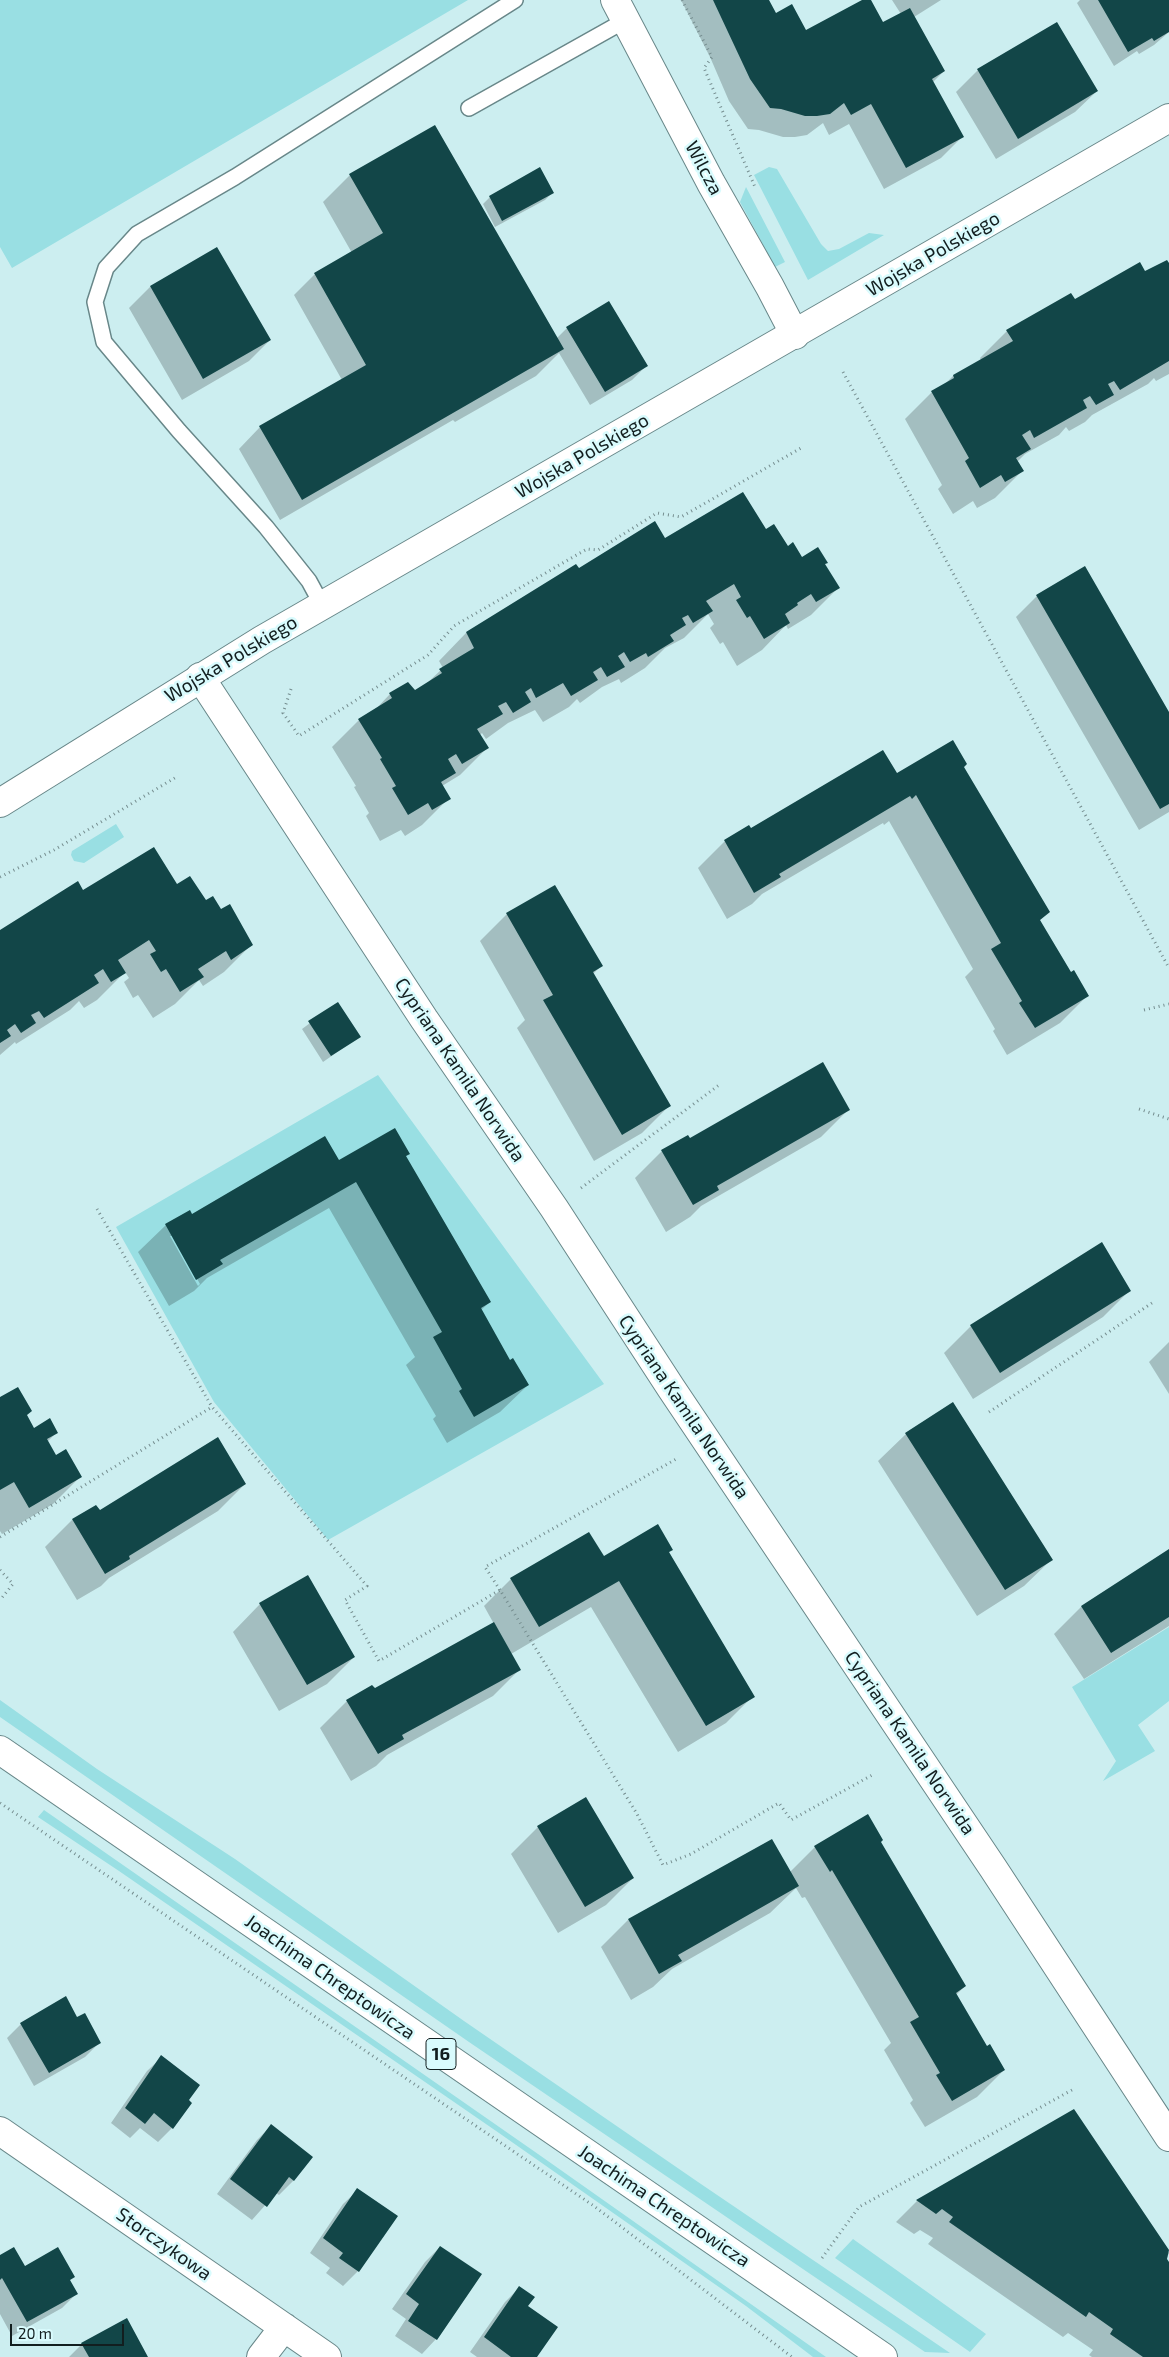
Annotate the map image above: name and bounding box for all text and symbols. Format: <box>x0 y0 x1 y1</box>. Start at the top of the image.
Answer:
street label: Wilcza <box>680 137 728 199</box>
street label: Wojska Polskiego <box>862 207 1004 301</box>
street label: Wojska Polskiego <box>511 409 653 503</box>
street label: Wojska Polskiego <box>161 611 301 707</box>
street label: Cypriana Kamila Norwida <box>390 974 530 1166</box>
street label: Cypriana Kamila Norwida <box>614 1311 754 1503</box>
street label: Cypriana Kamila Norwida <box>840 1647 980 1839</box>
street label: Joachima Chreptowicza <box>241 1910 419 2044</box>
road number: 16 <box>426 2038 456 2070</box>
street label: Joachima Chreptowicza <box>574 2140 754 2272</box>
street label: Storczykowa <box>112 2203 216 2285</box>
scale bar <box>12 2314 126 2346</box>
text: 20 m <box>18 2324 52 2342</box>

